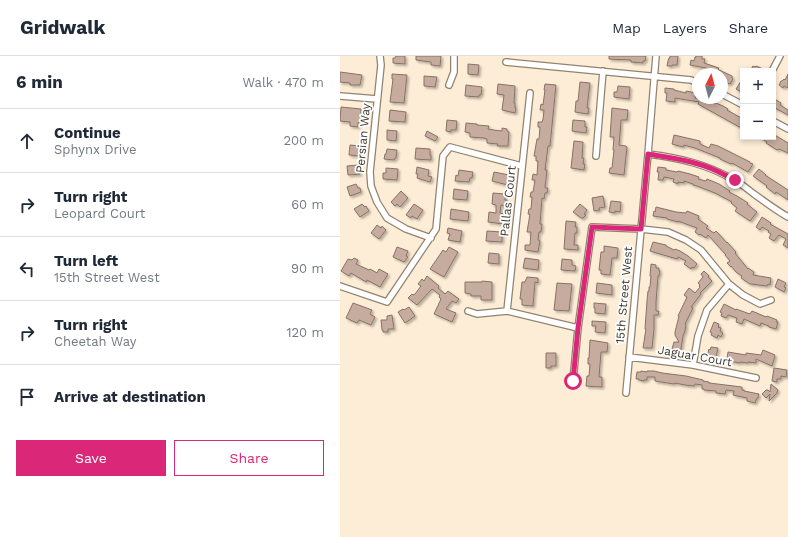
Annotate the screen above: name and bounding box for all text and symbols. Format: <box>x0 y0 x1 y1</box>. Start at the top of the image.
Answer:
text: Gridwalk <box>20 16 105 39</box>
text: Map <box>612 20 641 36</box>
text: Layers <box>663 20 707 36</box>
text: Share <box>729 20 768 36</box>
north arrow <box>692 68 728 104</box>
map controls <box>740 68 776 140</box>
button: + <box>740 68 776 104</box>
text: 6 min <box>16 72 63 92</box>
text: Walk · 470 m <box>243 75 324 90</box>
street label: Persian Way <box>353 102 373 173</box>
button: − <box>740 104 776 140</box>
text: Continue <box>54 124 121 142</box>
icon: ahead <box>16 130 38 152</box>
text: 200 m <box>283 133 324 148</box>
text: Sphynx Drive <box>54 142 136 157</box>
street label: Pallas Court <box>497 165 519 237</box>
route end <box>726 171 744 189</box>
text: Turn right <box>54 188 127 206</box>
icon: right <box>16 194 38 216</box>
text: 60 m <box>291 197 324 212</box>
text: Leopard Court <box>54 206 145 221</box>
street label: 15th Street West <box>613 246 635 344</box>
text: Turn left <box>54 252 118 270</box>
icon: left <box>16 258 38 280</box>
text: 90 m <box>291 261 324 276</box>
text: 15th Street West <box>54 270 160 285</box>
text: Turn right <box>54 316 127 334</box>
icon: right <box>16 322 38 344</box>
text: 120 m <box>286 325 324 340</box>
text: Cheetah Way <box>54 334 136 349</box>
street label: Jaguar Court <box>657 343 733 369</box>
route start <box>564 372 582 390</box>
icon: arrive <box>16 386 38 408</box>
text: Arrive at destination <box>54 388 206 406</box>
button: Save <box>16 440 166 476</box>
button: Share <box>174 440 324 476</box>

